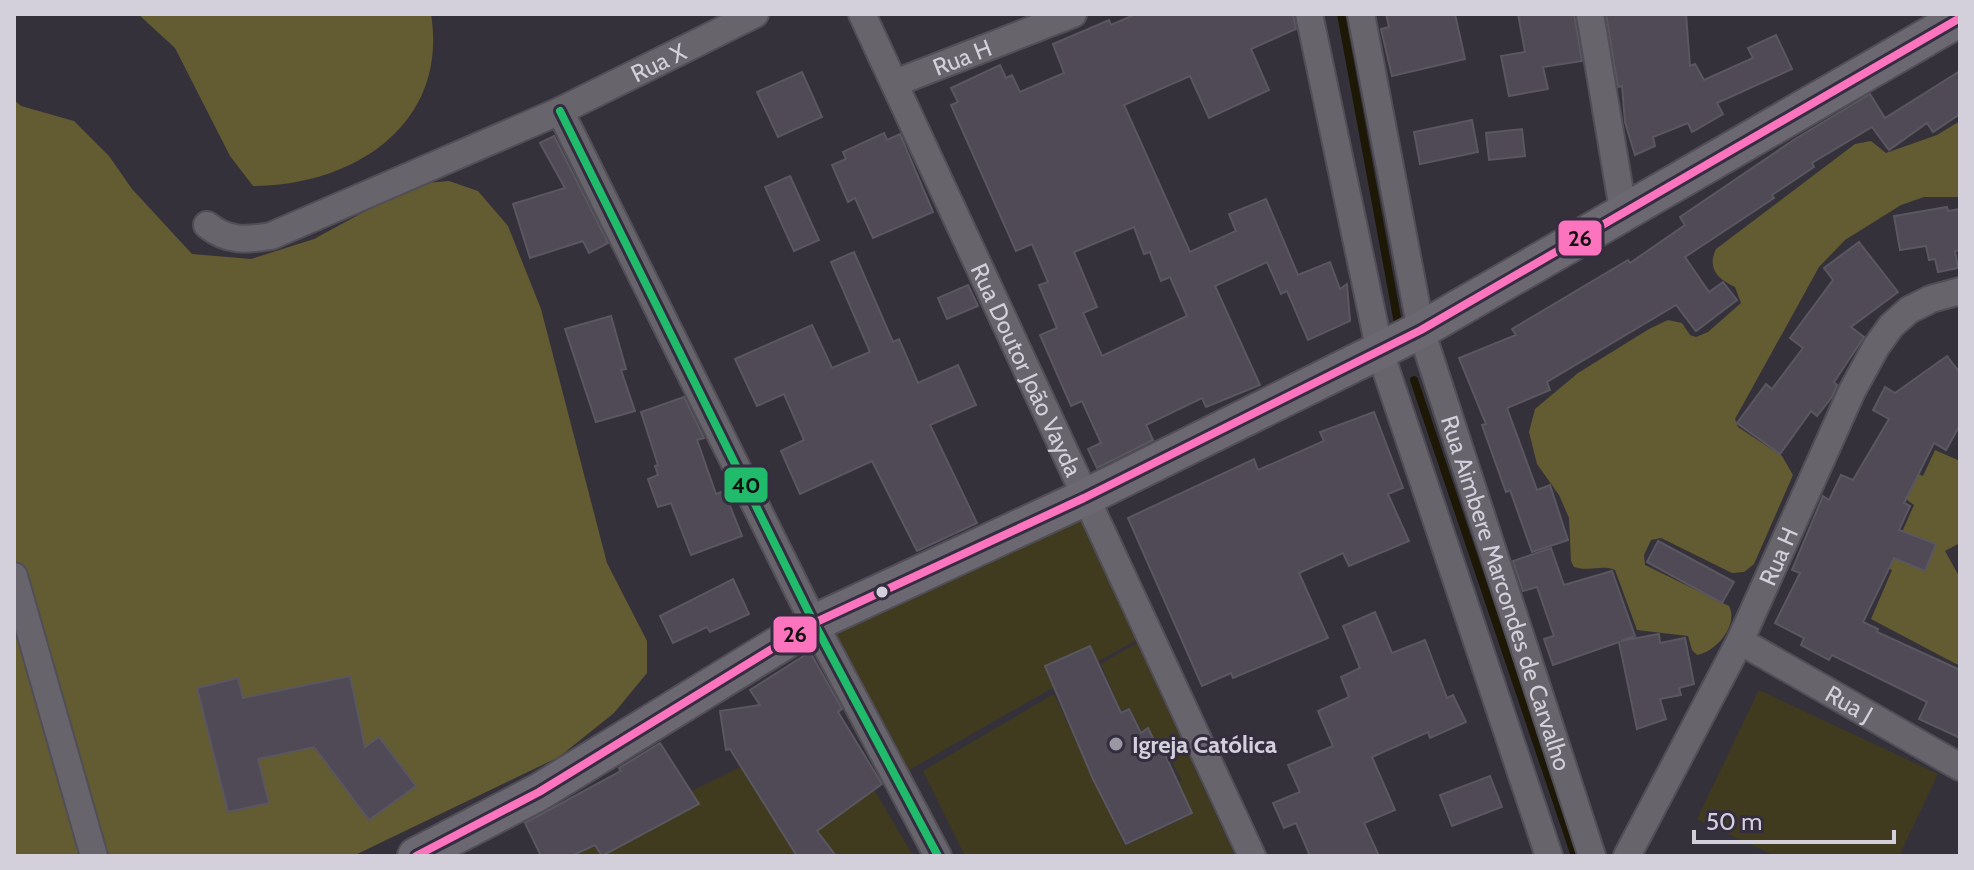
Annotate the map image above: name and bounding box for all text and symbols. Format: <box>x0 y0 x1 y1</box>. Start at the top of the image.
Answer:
street label: Rua H <box>929 32 996 81</box>
street label: Rua X <box>626 36 691 88</box>
line badge: 26 <box>1557 219 1603 257</box>
text: 26 <box>1568 225 1592 252</box>
street label: Rua Doutor João Vayda <box>965 259 1089 481</box>
street label: Rua Aimbere Marcondes de Carvalho <box>1435 412 1578 774</box>
line badge: 40 <box>723 466 769 504</box>
text: 40 <box>731 472 761 499</box>
street label: Rua H <box>1752 522 1804 590</box>
unlabelled marker <box>874 584 890 600</box>
line badge: 26 <box>772 615 818 654</box>
text: 26 <box>783 621 807 648</box>
street label: Rua J <box>1821 679 1878 729</box>
place label: Igreja Católica <box>1132 730 1277 759</box>
marker: Igreja Católica <box>1107 735 1125 753</box>
scale bar <box>1694 794 1894 844</box>
text: 50 m <box>1706 807 1762 836</box>

